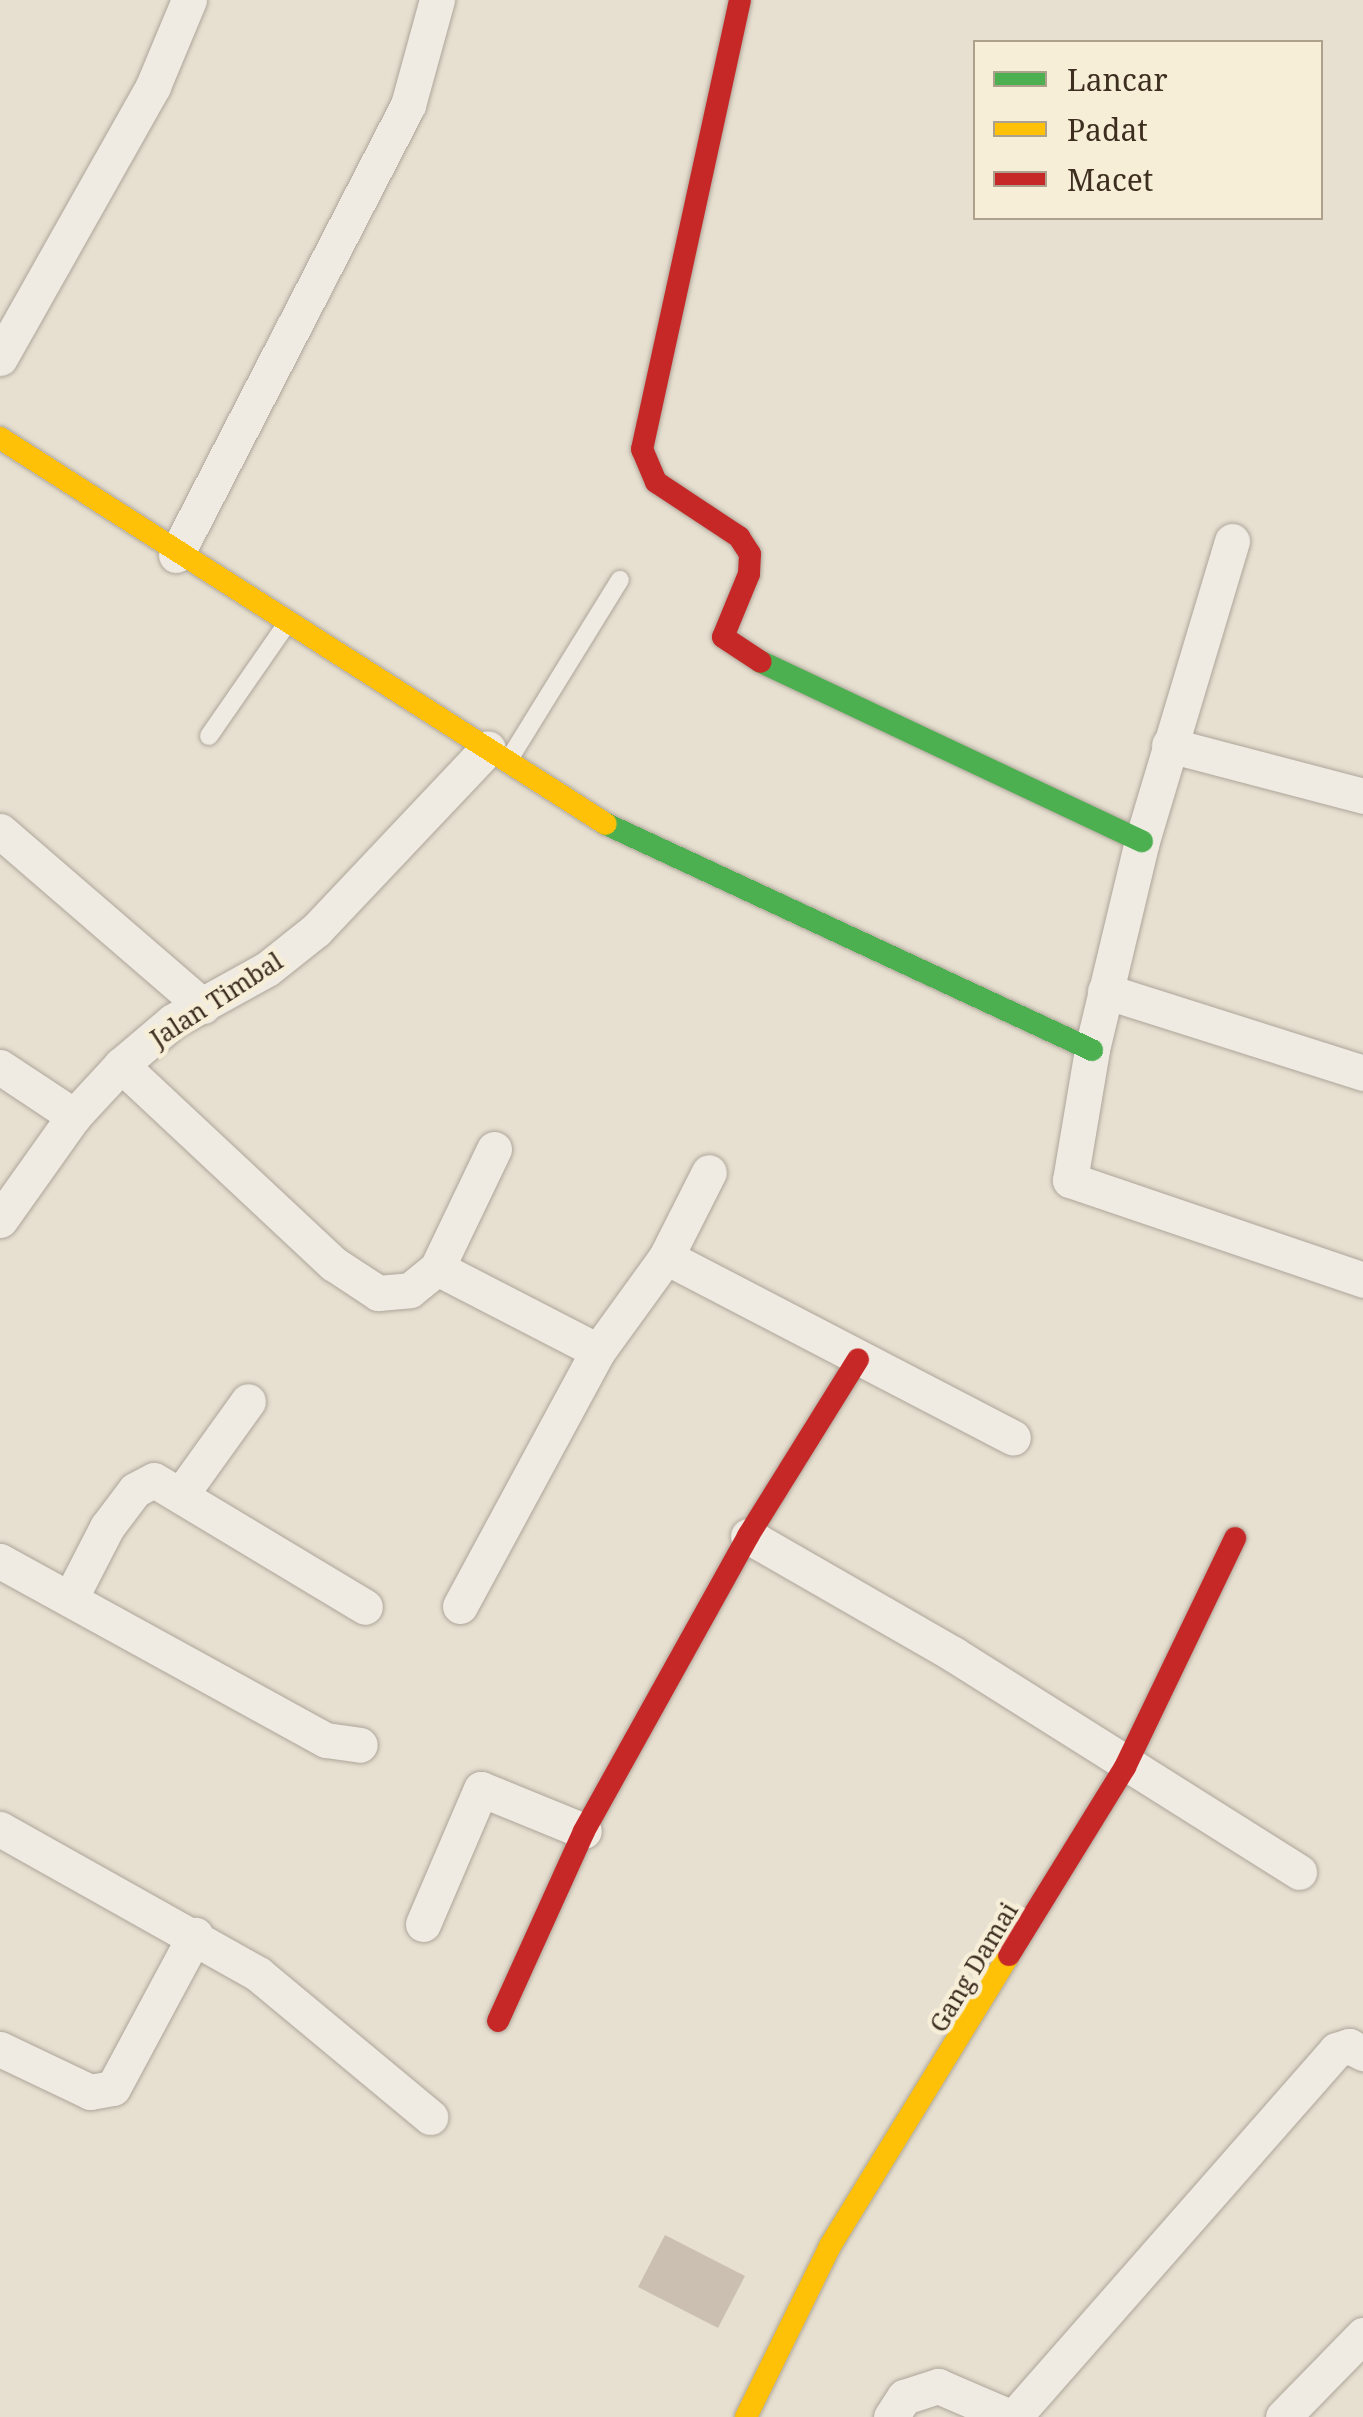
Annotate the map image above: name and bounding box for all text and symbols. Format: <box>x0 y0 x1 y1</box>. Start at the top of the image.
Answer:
legend <box>973 40 1323 220</box>
text: Lancar <box>1067 59 1168 100</box>
text: Padat <box>1067 109 1148 150</box>
text: Macet <box>1067 159 1153 200</box>
street label: Jalan Timbal <box>144 945 288 1053</box>
street label: Gang Damai <box>923 1897 1023 2037</box>

